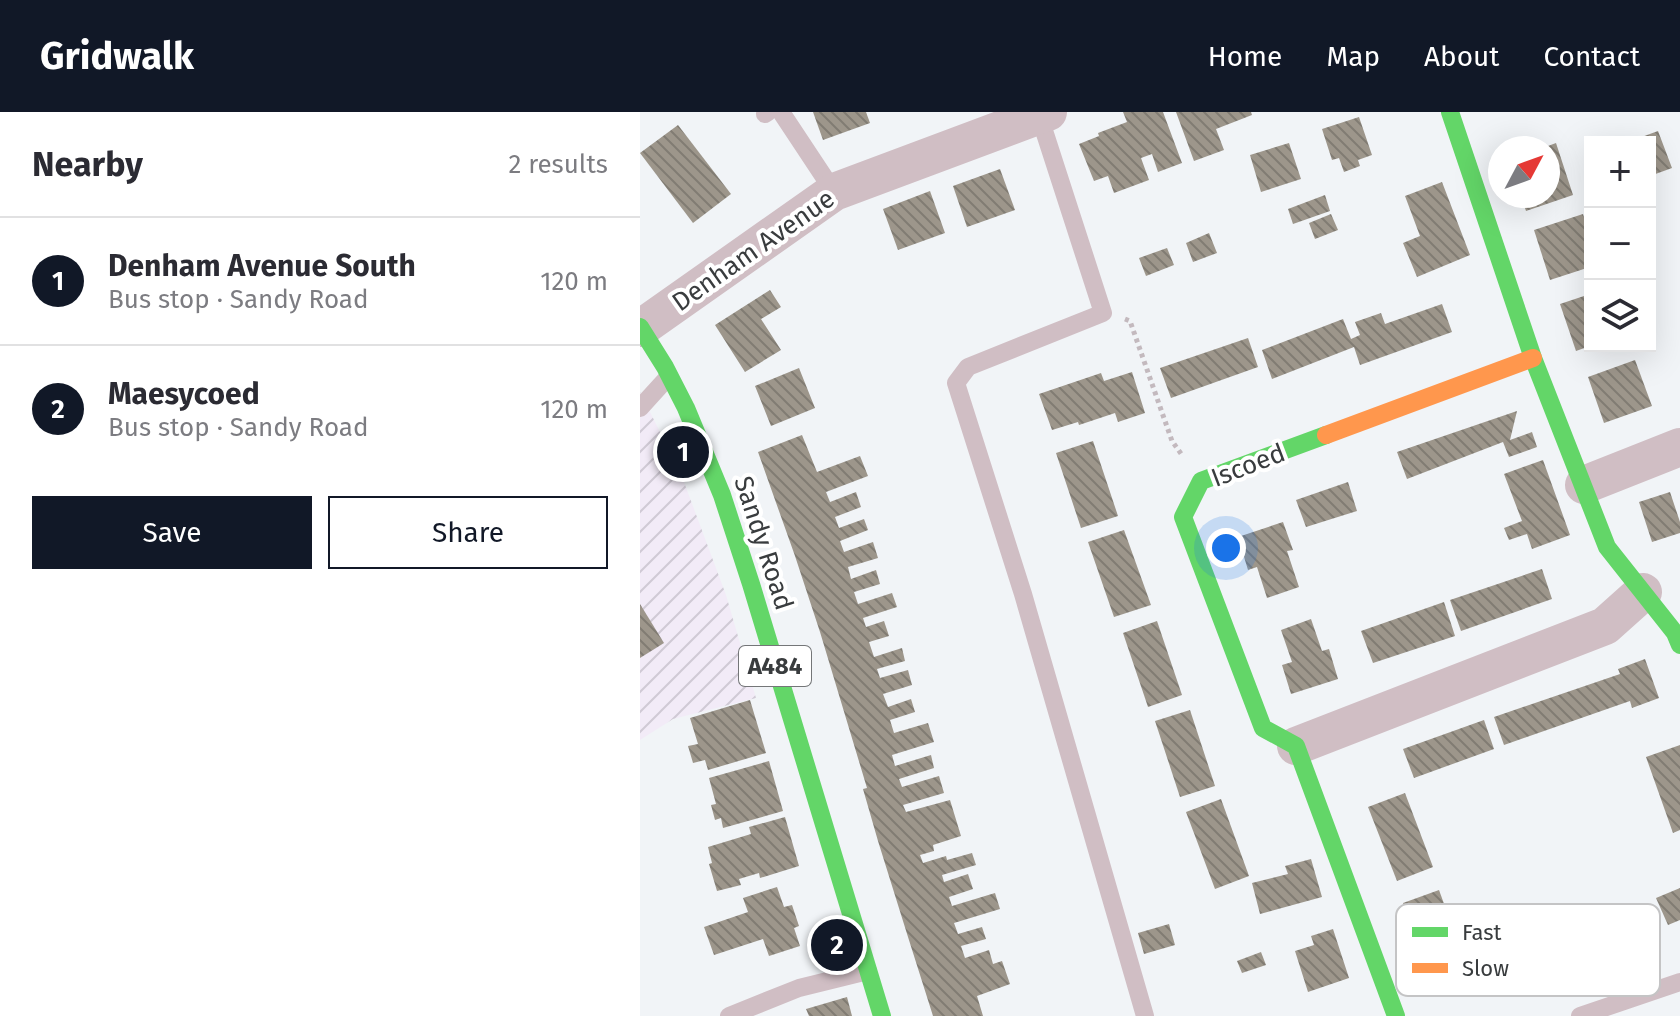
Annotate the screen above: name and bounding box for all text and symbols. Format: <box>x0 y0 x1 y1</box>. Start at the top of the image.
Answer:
text: Gridwalk <box>40 33 194 79</box>
text: Home <box>1208 40 1282 73</box>
text: Map <box>1326 40 1380 73</box>
text: About <box>1424 40 1499 73</box>
text: Contact <box>1543 40 1640 73</box>
north arrow <box>1488 136 1560 208</box>
map controls <box>1584 136 1656 352</box>
button: + <box>1584 136 1656 208</box>
text: Nearby <box>32 144 143 185</box>
text: 2 results <box>508 149 608 180</box>
street label: Denham Avenue <box>666 183 840 318</box>
button: − <box>1584 208 1656 280</box>
text: Denham Avenue South <box>108 248 416 284</box>
text: 1 <box>52 266 64 297</box>
text: 120 m <box>540 266 608 297</box>
button: layers <box>1584 280 1656 352</box>
text: Bus stop · Sandy Road <box>108 284 369 315</box>
text: Maesycoed <box>108 376 260 412</box>
text: 2 <box>51 394 65 425</box>
text: 120 m <box>540 394 608 425</box>
text: Bus stop · Sandy Road <box>108 412 369 443</box>
pin: 1 <box>657 422 709 482</box>
street label: Iscoed <box>1207 437 1290 494</box>
street label: Sandy Road <box>727 472 800 614</box>
button: Save <box>32 496 312 569</box>
button: Share <box>328 496 608 569</box>
your location <box>1206 528 1246 568</box>
road number: A484 <box>739 646 811 686</box>
legend <box>1396 904 1660 996</box>
pin: 2 <box>811 915 863 975</box>
text: Fast <box>1462 919 1502 946</box>
text: Slow <box>1462 955 1509 982</box>

